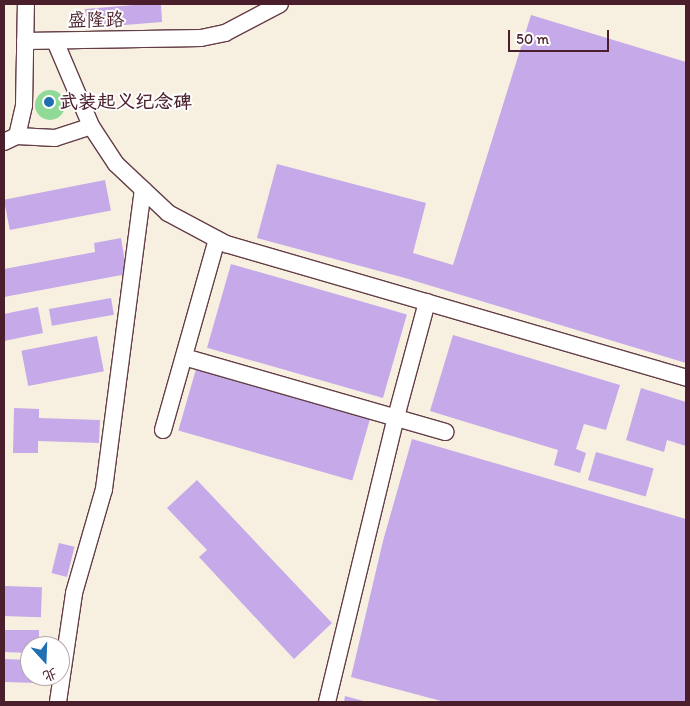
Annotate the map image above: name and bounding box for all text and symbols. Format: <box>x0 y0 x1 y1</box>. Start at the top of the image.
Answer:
street label: 盛隆路 <box>67 8 125 32</box>
scale bar <box>510 20 611 52</box>
text: 50 m <box>516 30 549 48</box>
place label: 武装起义纪念碑 <box>59 91 192 113</box>
marker: 武装起义纪念碑 <box>43 96 55 108</box>
north arrow <box>20 636 70 686</box>
text: 北 <box>40 664 59 685</box>

